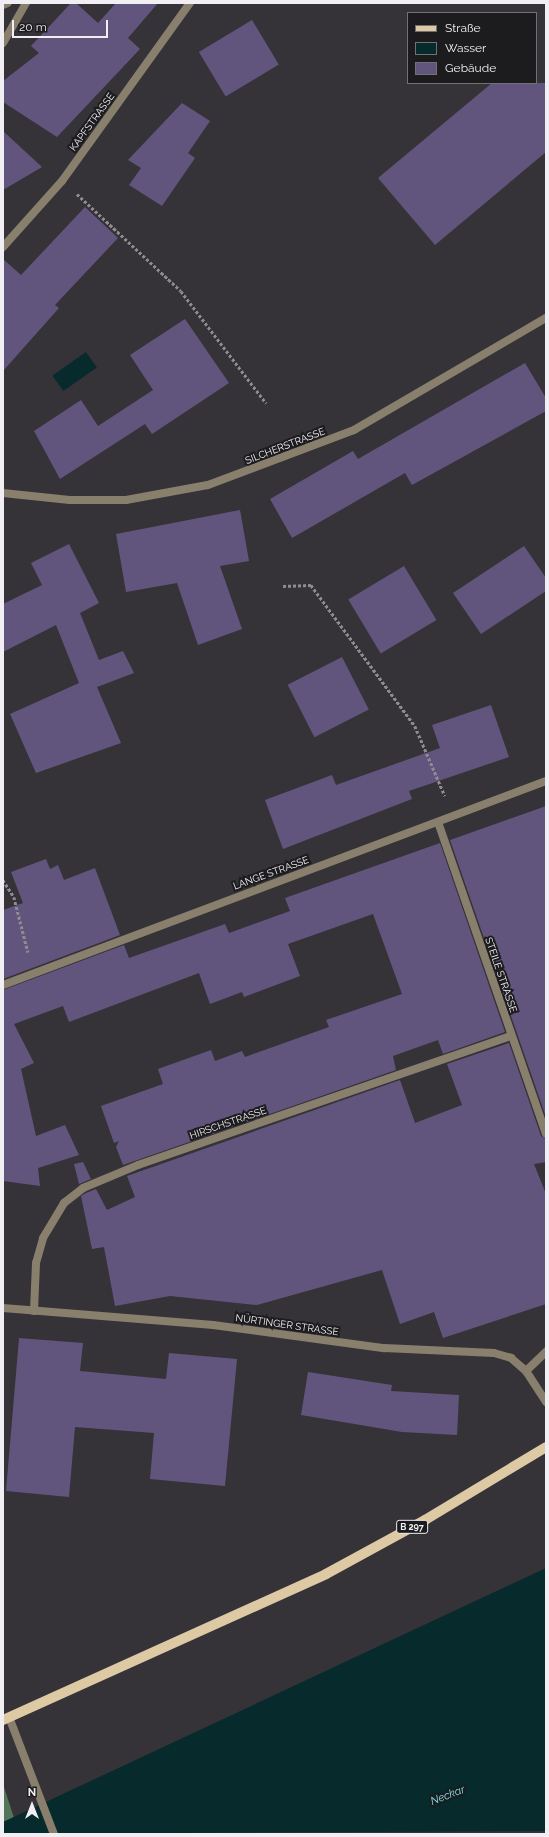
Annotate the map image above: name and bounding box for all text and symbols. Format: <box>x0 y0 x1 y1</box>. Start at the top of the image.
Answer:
scale bar <box>14 12 110 38</box>
legend <box>407 12 537 84</box>
text: 20 m <box>19 20 47 34</box>
text: Straße <box>445 21 481 35</box>
text: Wasser <box>445 41 486 55</box>
text: Gebäude <box>445 61 496 75</box>
street label: KAPFSTRASSE <box>67 91 117 153</box>
street label: SILCHERSTRASSE <box>243 425 327 467</box>
street label: LANGE STRASSE <box>232 854 310 892</box>
street label: STEILE STRASSE <box>483 936 519 1014</box>
street label: HIRSCHSTRASSE <box>188 1104 268 1142</box>
street label: NÜRTINGER STRASSE <box>235 1312 339 1338</box>
road number: B 297 <box>396 1520 428 1534</box>
water label: Neckar <box>429 1783 467 1809</box>
north arrow <box>12 1785 52 1825</box>
text: N <box>28 1786 36 1799</box>

